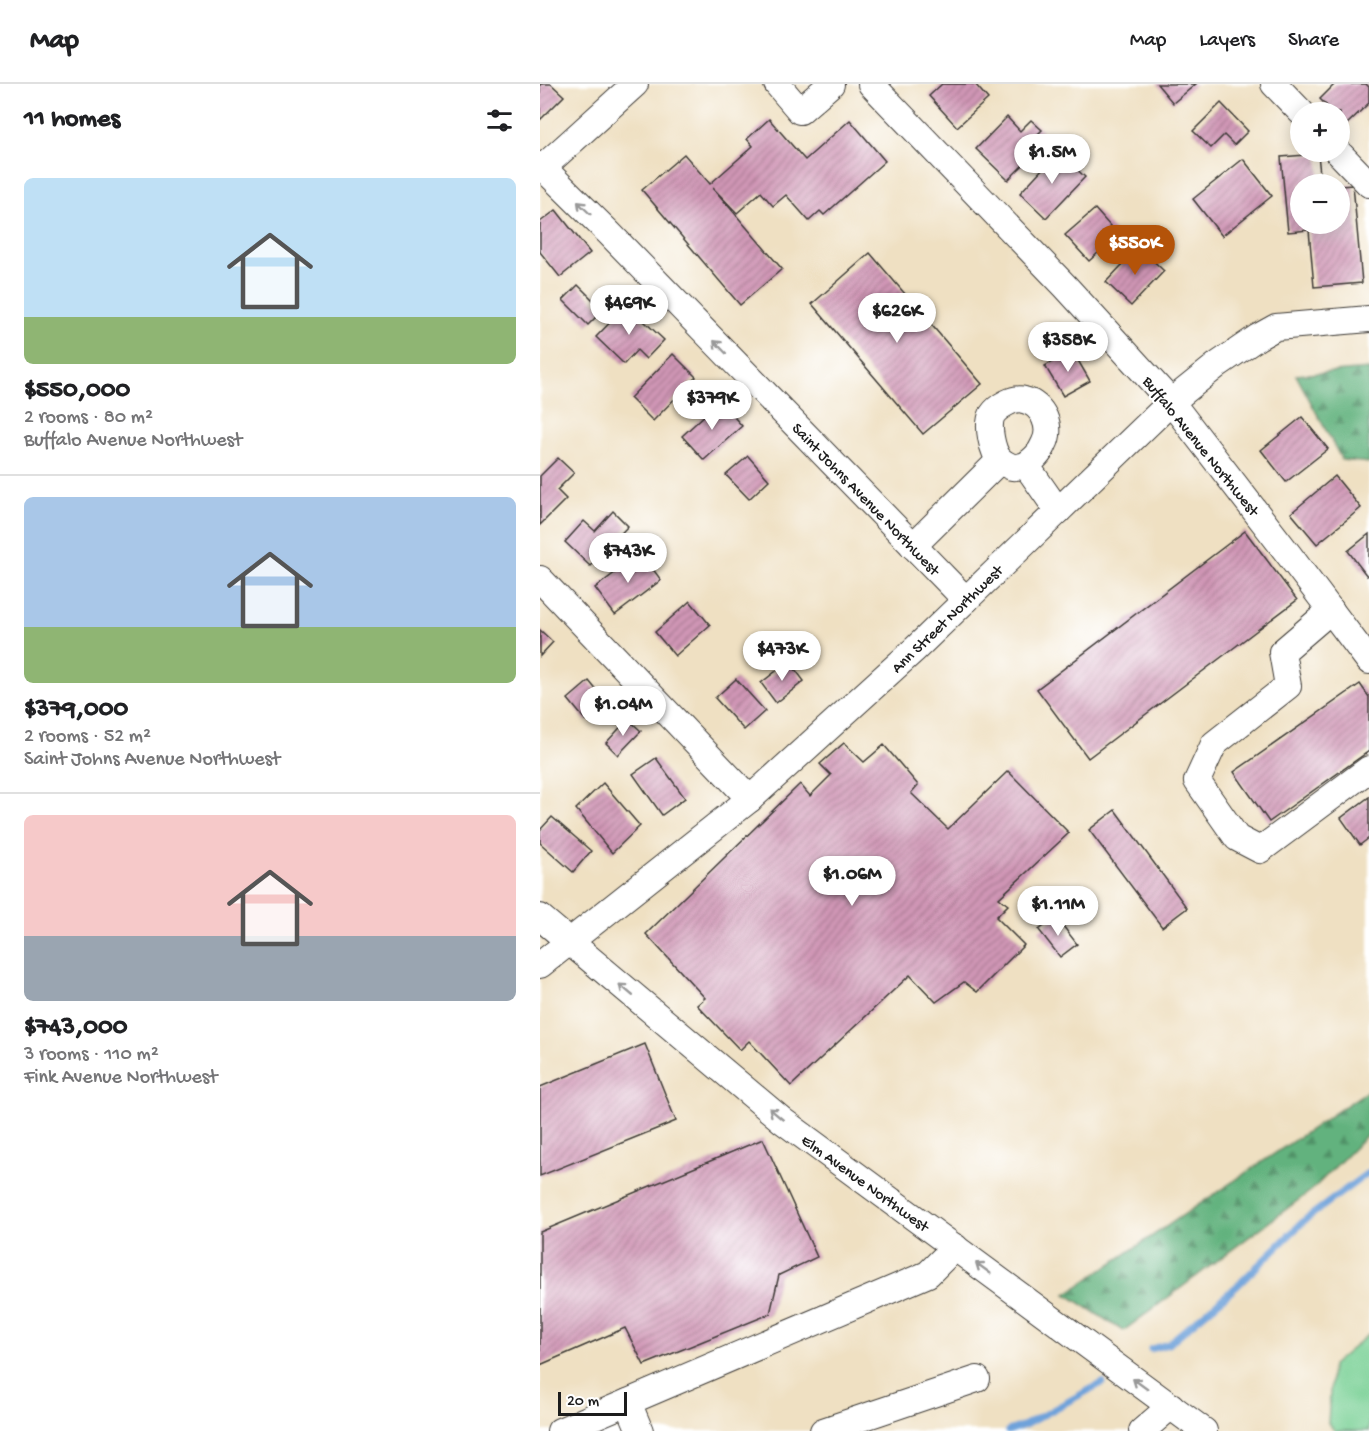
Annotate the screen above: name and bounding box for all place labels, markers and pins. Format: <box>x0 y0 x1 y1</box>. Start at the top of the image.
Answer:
pin: $1.5M <box>1010 134 1094 185</box>
pin: $550K <box>1093 225 1177 276</box>
pin: $469K <box>587 285 671 336</box>
pin: $626K <box>855 293 939 344</box>
pin: $358K <box>1026 322 1110 373</box>
pin: $379K <box>670 380 754 431</box>
pin: $743K <box>586 533 670 584</box>
pin: $473K <box>740 631 824 682</box>
pin: $1.04M <box>574 686 672 737</box>
pin: $1.06M <box>803 856 901 907</box>
pin: $1.11M <box>1009 886 1107 937</box>

